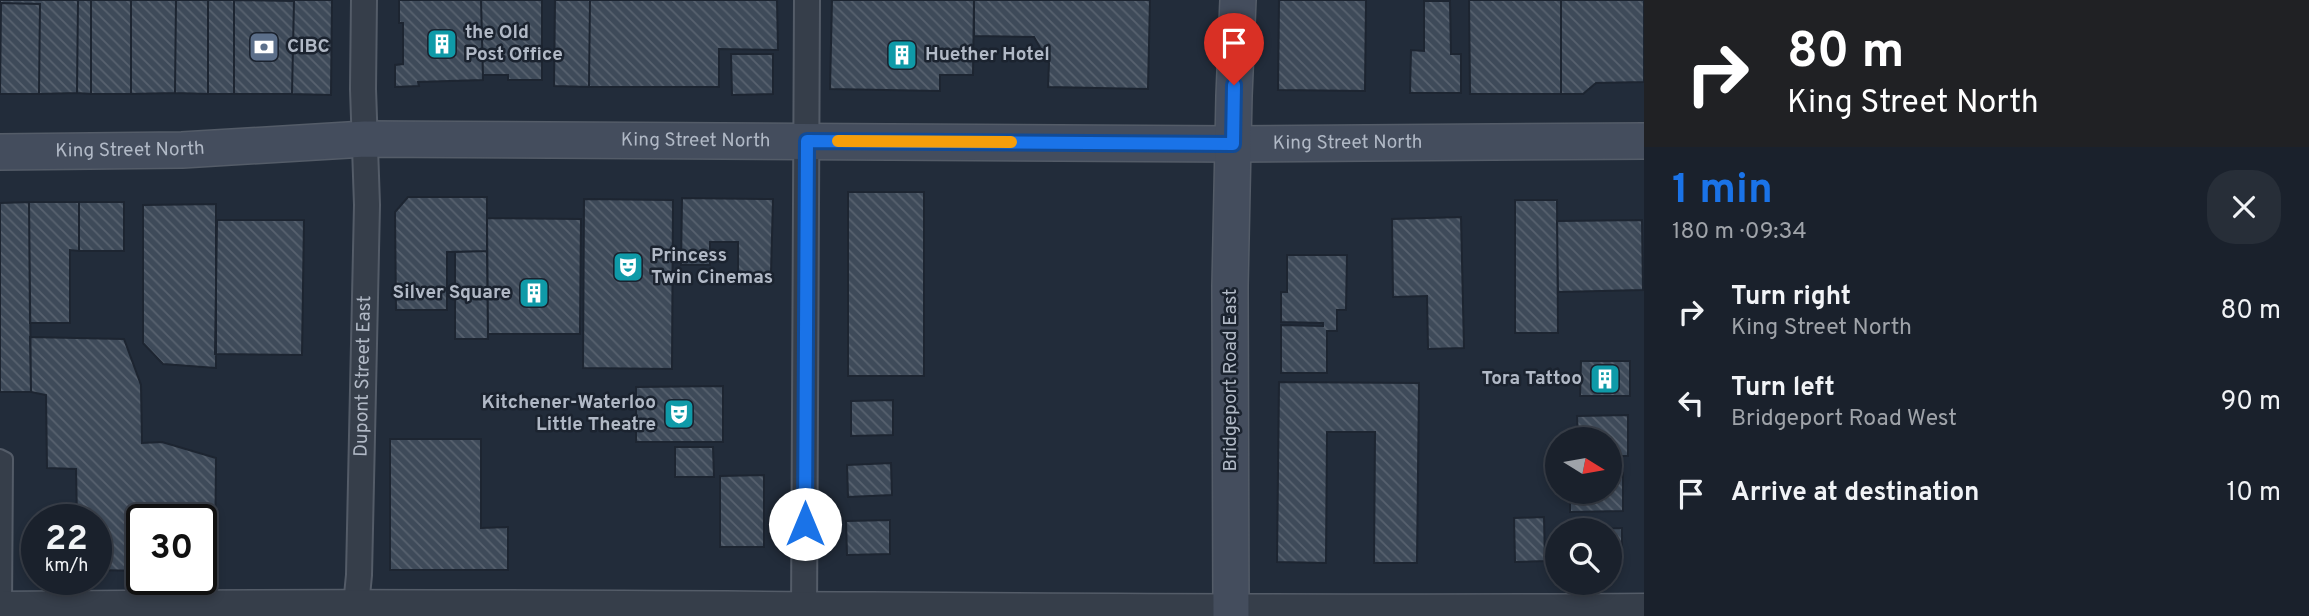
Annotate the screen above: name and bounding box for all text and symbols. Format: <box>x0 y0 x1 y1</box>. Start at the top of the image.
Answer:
pin <box>1204 13 1264 85</box>
place label: the Old Post Office <box>465 21 563 67</box>
text: 80 m <box>1787 23 1904 85</box>
icon: arrive <box>1215 24 1253 62</box>
building icon: the Old Post Office <box>425 27 459 61</box>
icon: right <box>1672 28 1763 119</box>
bank icon: CIBC <box>247 30 281 64</box>
place label: CIBC <box>287 35 330 59</box>
building icon: Huether Hotel <box>885 38 919 72</box>
place label: Huether Hotel <box>925 43 1050 67</box>
text: King Street North <box>1787 84 2039 124</box>
street label: King Street North <box>621 128 771 153</box>
street label: King Street North <box>1273 131 1423 156</box>
street label: King Street North <box>55 137 205 163</box>
text: 1 min <box>1672 165 1773 218</box>
button: close <box>2207 170 2281 244</box>
text: 180 m · 09:34 <box>1672 218 1807 247</box>
place label: Princess Twin Cinemas <box>651 244 773 290</box>
theatre icon: Princess Twin Cinemas <box>611 250 645 284</box>
building icon: Silver Square <box>517 276 551 310</box>
place label: Silver Square <box>393 281 511 305</box>
text: Turn right <box>1731 281 1851 314</box>
street label: Bridgeport Road East <box>1219 289 1243 471</box>
icon: right <box>1672 293 1710 331</box>
street label: Dupont Street East <box>350 295 377 457</box>
text: 80 m <box>2221 295 2281 328</box>
text: King Street North <box>1731 314 1912 343</box>
building icon: Tora Tattoo <box>1588 362 1622 396</box>
place label: Tora Tattoo <box>1481 367 1582 391</box>
text: Turn left <box>1731 372 1835 405</box>
icon: left <box>1672 384 1710 422</box>
text: 90 m <box>2221 386 2281 419</box>
place label: Kitchener-Waterloo Little Theatre <box>481 391 656 437</box>
theatre icon: Kitchener-Waterloo Little Theatre <box>662 397 696 431</box>
text: Bridgeport Road West <box>1731 405 1957 434</box>
north arrow <box>1545 427 1622 504</box>
map controls <box>1545 427 1622 595</box>
icon: arrive <box>1672 475 1710 513</box>
text: Arrive at destination <box>1731 477 1979 510</box>
text: 10 m <box>2226 477 2281 510</box>
position arrow <box>768 487 842 561</box>
speed limit sign: 30 <box>126 504 217 595</box>
text: 22 <box>45 518 88 562</box>
button: search <box>1545 518 1622 595</box>
text: km/h <box>45 555 88 578</box>

